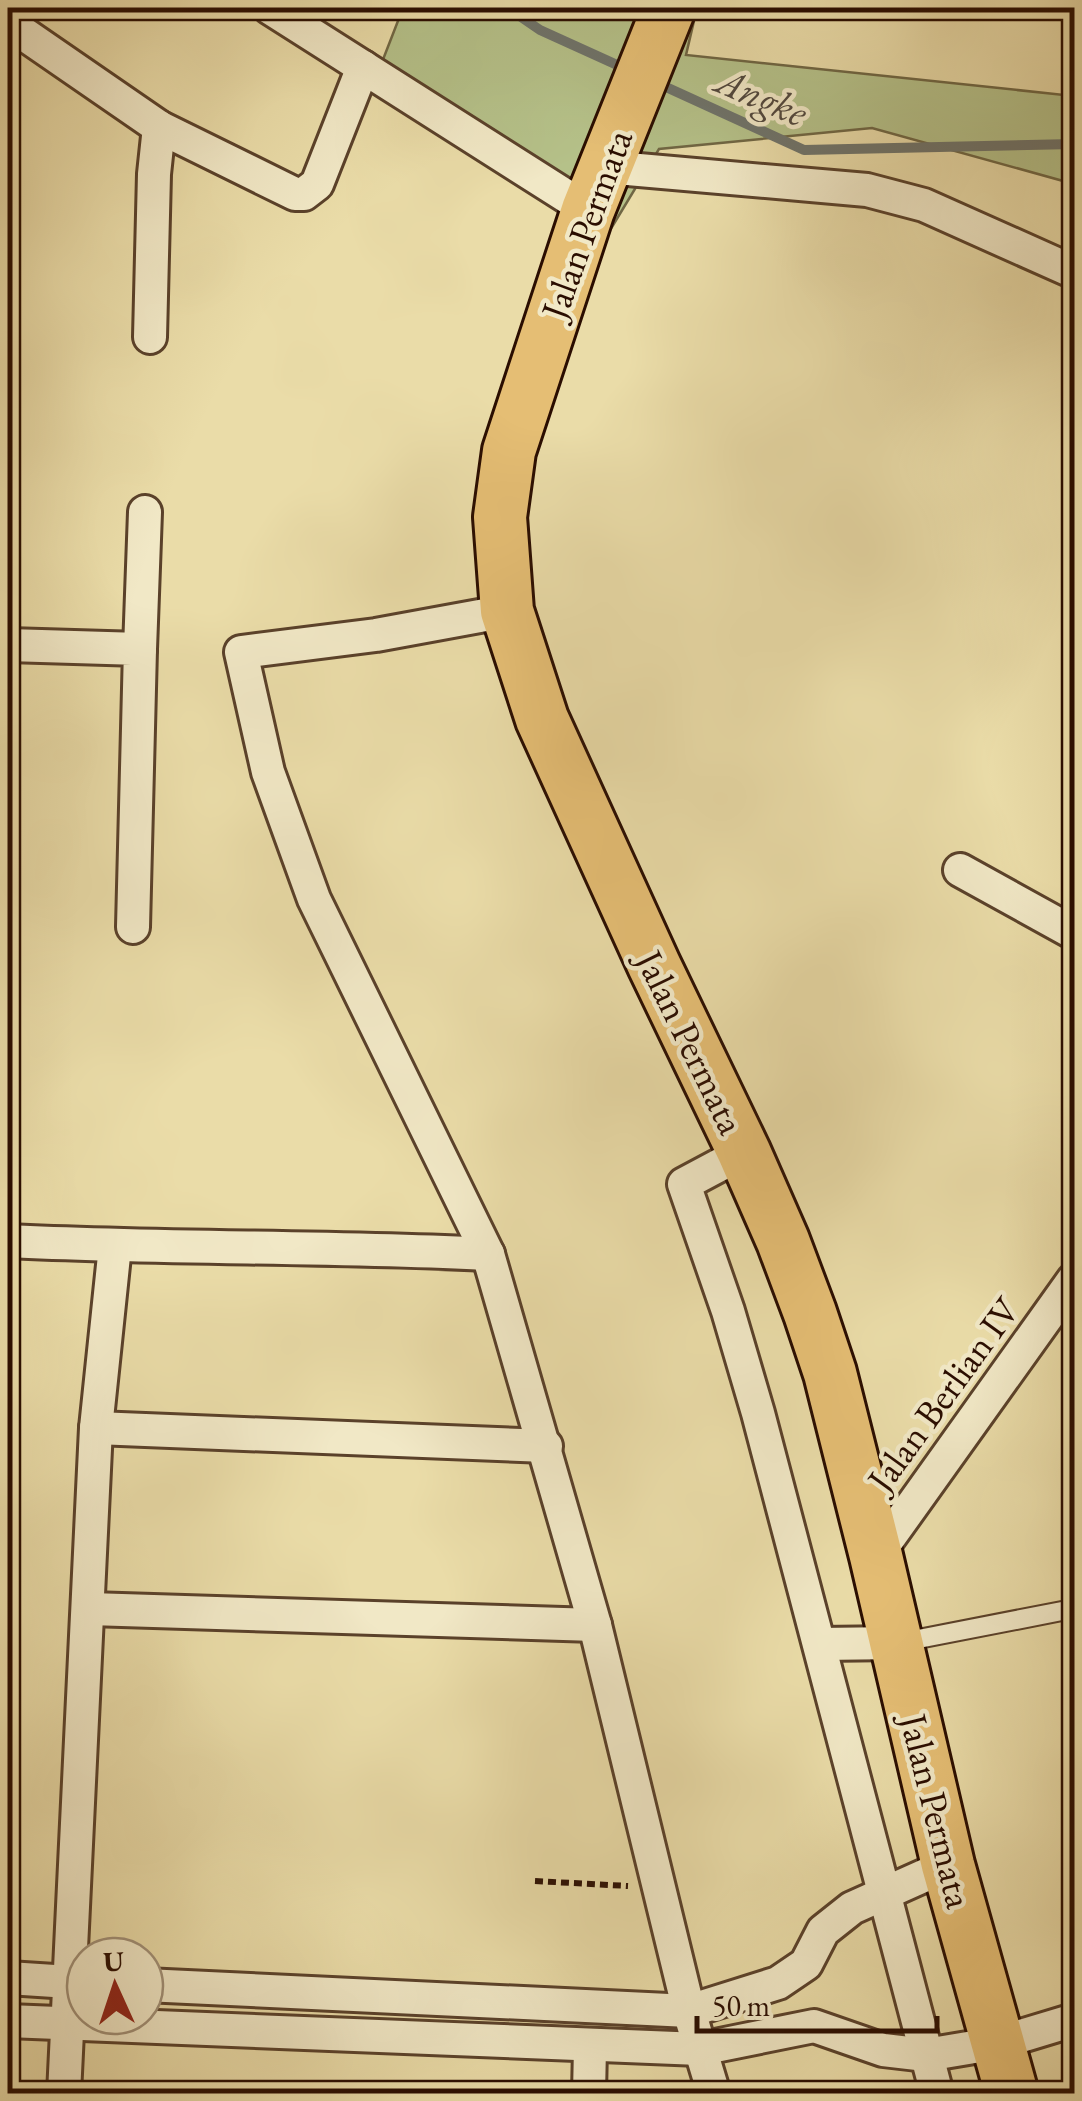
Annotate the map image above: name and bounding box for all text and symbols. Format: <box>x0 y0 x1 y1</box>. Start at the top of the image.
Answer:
water label: Angke <box>706 53 816 138</box>
street label: Jalan Permata <box>528 122 643 328</box>
street label: Jalan Permata <box>624 939 757 1143</box>
street label: Jalan Berlian IV <box>854 1286 1031 1504</box>
street label: Jalan Permata <box>888 1706 985 1914</box>
north arrow <box>65 1936 165 2036</box>
text: U <box>102 1943 125 1980</box>
scale bar <box>697 1971 937 2033</box>
text: 50 m <box>712 1986 770 2025</box>

